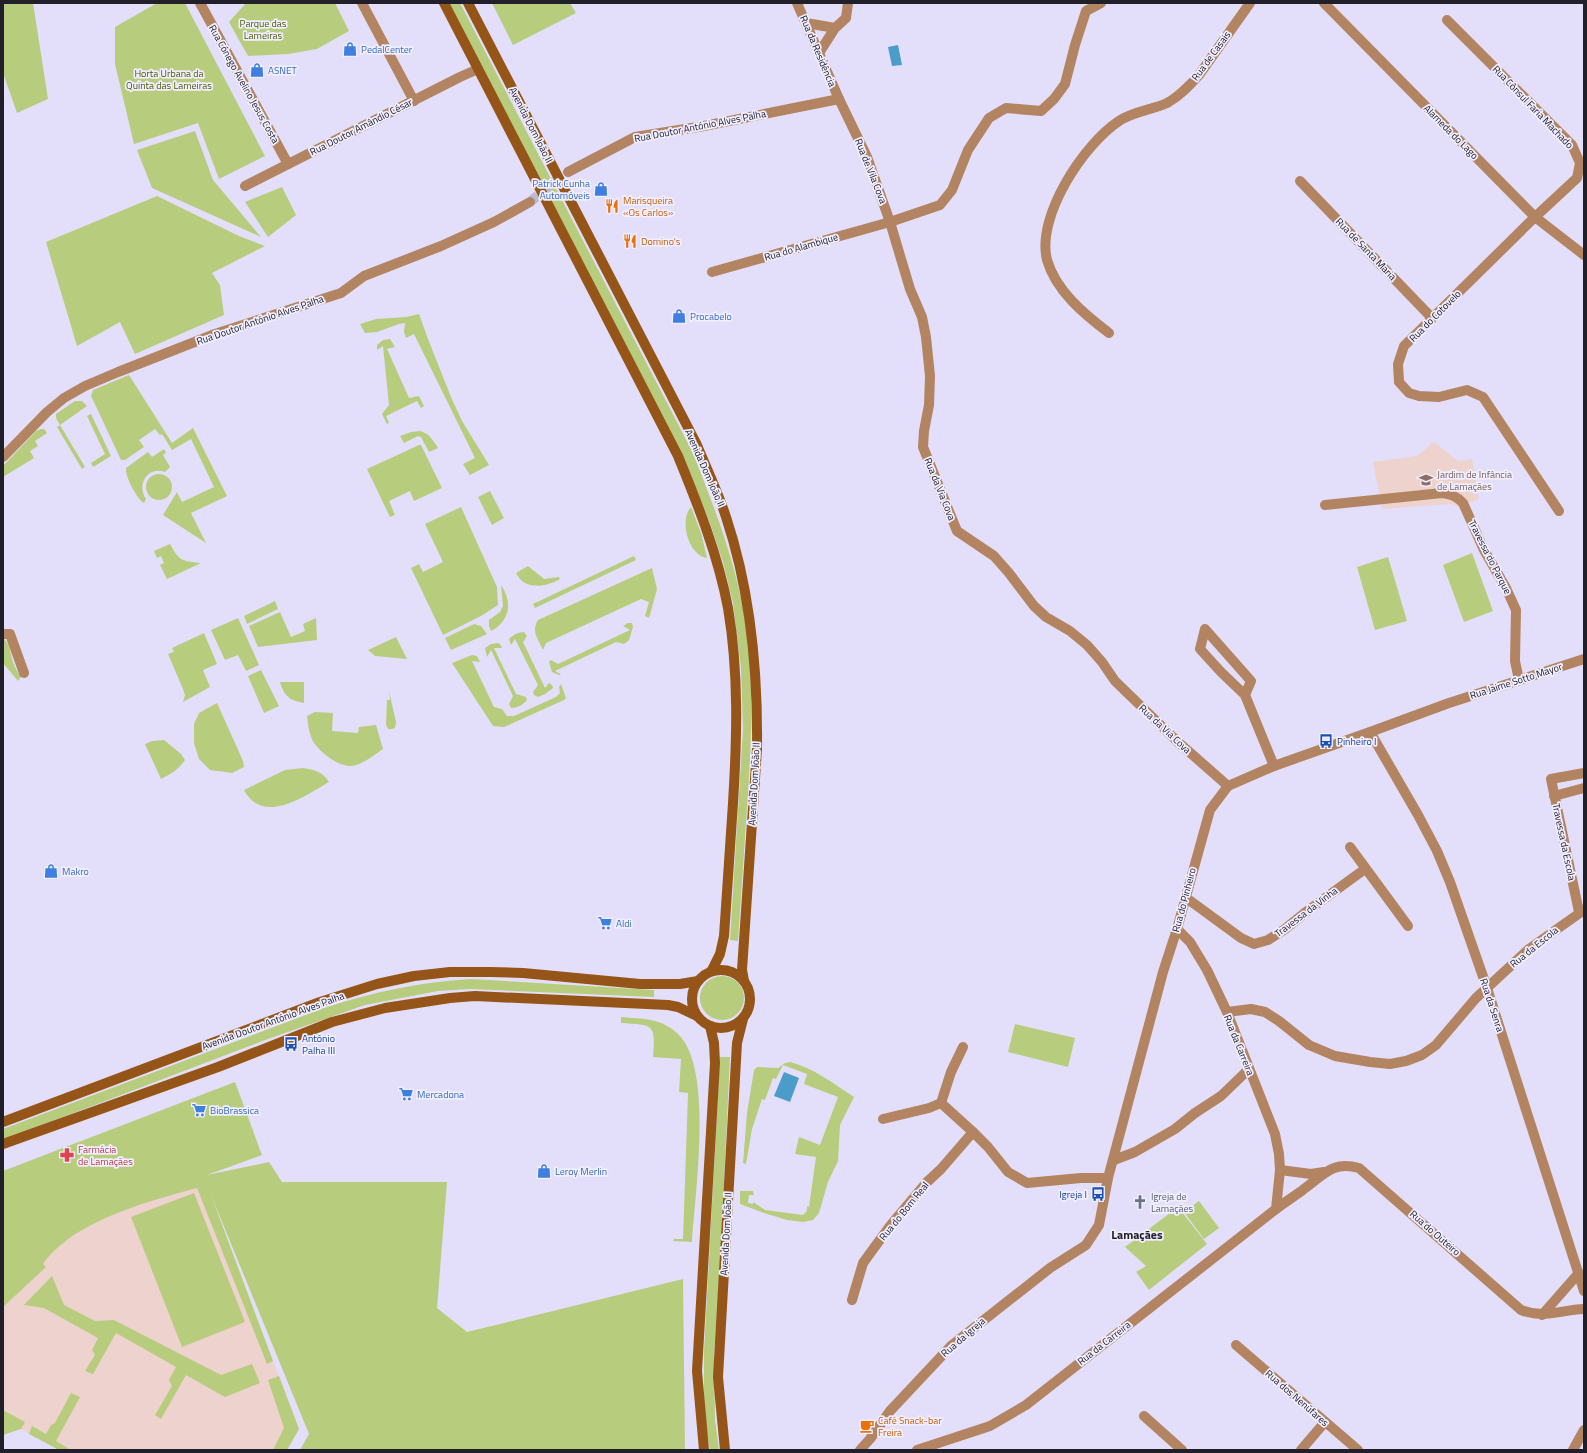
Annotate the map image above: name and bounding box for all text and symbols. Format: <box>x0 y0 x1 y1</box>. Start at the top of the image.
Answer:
street label: Rua da Residência <box>796 13 840 89</box>
park label: Parque das Lameiras <box>240 16 287 43</box>
street label: Rua Cónego Avelino Jesus Costa <box>205 22 283 146</box>
street label: Rua de Casais <box>1188 28 1234 84</box>
shop icon: PedalCenter <box>342 41 358 57</box>
place label: PedalCenter <box>361 42 413 57</box>
shop icon: ASNET <box>249 62 265 78</box>
street label: Rua Cônsul Faria Machado <box>1489 62 1577 152</box>
place label: ASNET <box>268 63 298 78</box>
park label: Horta Urbana da Quinta das Lameiras <box>126 66 212 93</box>
street label: Avenida Dom João II <box>505 84 557 166</box>
street label: Rua Doutor Amândio César <box>307 94 415 159</box>
street label: Alameda do Lago <box>1420 101 1482 163</box>
street label: Rua Doutor António Alves Palha <box>633 106 767 146</box>
street label: Rua de Vila Cova <box>851 136 891 206</box>
place label: Patrick Cunha Automóveis <box>532 176 590 203</box>
shop icon: Patrick Cunha Automóveis <box>593 181 609 197</box>
place label: Marisqueira «Os Carlos» <box>623 193 673 220</box>
restaurant icon: Marisqueira «Os Carlos» <box>604 198 620 214</box>
street label: Rua de Santa Maria <box>1332 214 1400 284</box>
street label: Rua do Alambique <box>762 229 840 265</box>
restaurant icon: Domino's <box>622 233 638 249</box>
place label: Domino's <box>641 234 681 249</box>
street label: Rua do Cotovelo <box>1406 287 1464 345</box>
street label: Rua Doutor António Alves Palha <box>194 291 326 349</box>
shop icon: Procabelo <box>671 308 687 324</box>
place label: Procabelo <box>690 309 732 324</box>
street label: Avenida Dom João II <box>681 427 729 509</box>
street label: Rua da Via Cova <box>921 455 959 523</box>
place label: Jardim de Infância de Lamaçães <box>1437 467 1512 494</box>
school or university icon: Jardim de Infância de Lamaçães <box>1418 472 1434 488</box>
street label: Travessa do Parque <box>1465 517 1515 597</box>
street label: Rua Jaime Sotto Mayor <box>1468 659 1565 703</box>
street label: Rua da Via Cova <box>1136 701 1194 757</box>
bus stop icon: Pinheiro I <box>1318 733 1334 749</box>
place label: Pinheiro I <box>1337 734 1376 749</box>
street label: Avenida Dom João II <box>744 742 764 826</box>
street label: Travessa da Escola <box>1548 802 1580 882</box>
shop icon: Makro <box>43 863 59 879</box>
place label: Makro <box>62 864 89 879</box>
street label: Rua do Pinheiro <box>1168 866 1200 934</box>
street label: Travessa da Vinha <box>1271 883 1341 941</box>
supermarket icon: Aldi <box>597 915 613 931</box>
place label: Aldi <box>616 916 632 931</box>
street label: Rua da Escola <box>1507 923 1561 971</box>
street label: Rua da Senra <box>1476 976 1508 1034</box>
street label: Avenida Doutor António Alves Palha <box>200 988 346 1054</box>
street label: Rua da Carreira <box>1220 1012 1258 1078</box>
place label: António Palha III <box>302 1031 335 1058</box>
bus stop icon: António Palha III <box>283 1036 299 1052</box>
supermarket icon: Mercadona <box>398 1086 414 1102</box>
place label: Mercadona <box>417 1087 464 1102</box>
supermarket icon: BioBrassica <box>191 1102 207 1118</box>
place label: BioBrassica <box>210 1103 259 1118</box>
place label: Farmácia de Lamaçães <box>78 1142 133 1169</box>
pharmacy icon: Farmácia de Lamaçães <box>59 1147 75 1163</box>
shop icon: Leroy Merlin <box>536 1163 552 1179</box>
place label: Leroy Merlin <box>555 1164 607 1179</box>
street label: Rua do Bom Real <box>876 1178 932 1244</box>
bus stop icon: Igreja I <box>1090 1186 1106 1202</box>
place label: Igreja I <box>1059 1187 1087 1202</box>
place label: Igreja de Lamaçães <box>1151 1189 1194 1216</box>
street label: Avenida Dom João II <box>716 1192 736 1276</box>
church icon: Igreja de Lamaçães <box>1132 1194 1148 1210</box>
street label: Rua do Outeiro <box>1406 1207 1464 1259</box>
district label: Lamaçães <box>1111 1225 1163 1244</box>
street label: Rua da Igreja <box>938 1314 988 1360</box>
street label: Rua da Carreira <box>1074 1317 1134 1369</box>
street label: Rua dos Nenúfares <box>1262 1366 1332 1430</box>
place label: Café Snack-bar Freira <box>878 1413 942 1440</box>
cafe icon: Café Snack-bar Freira <box>859 1418 875 1434</box>

